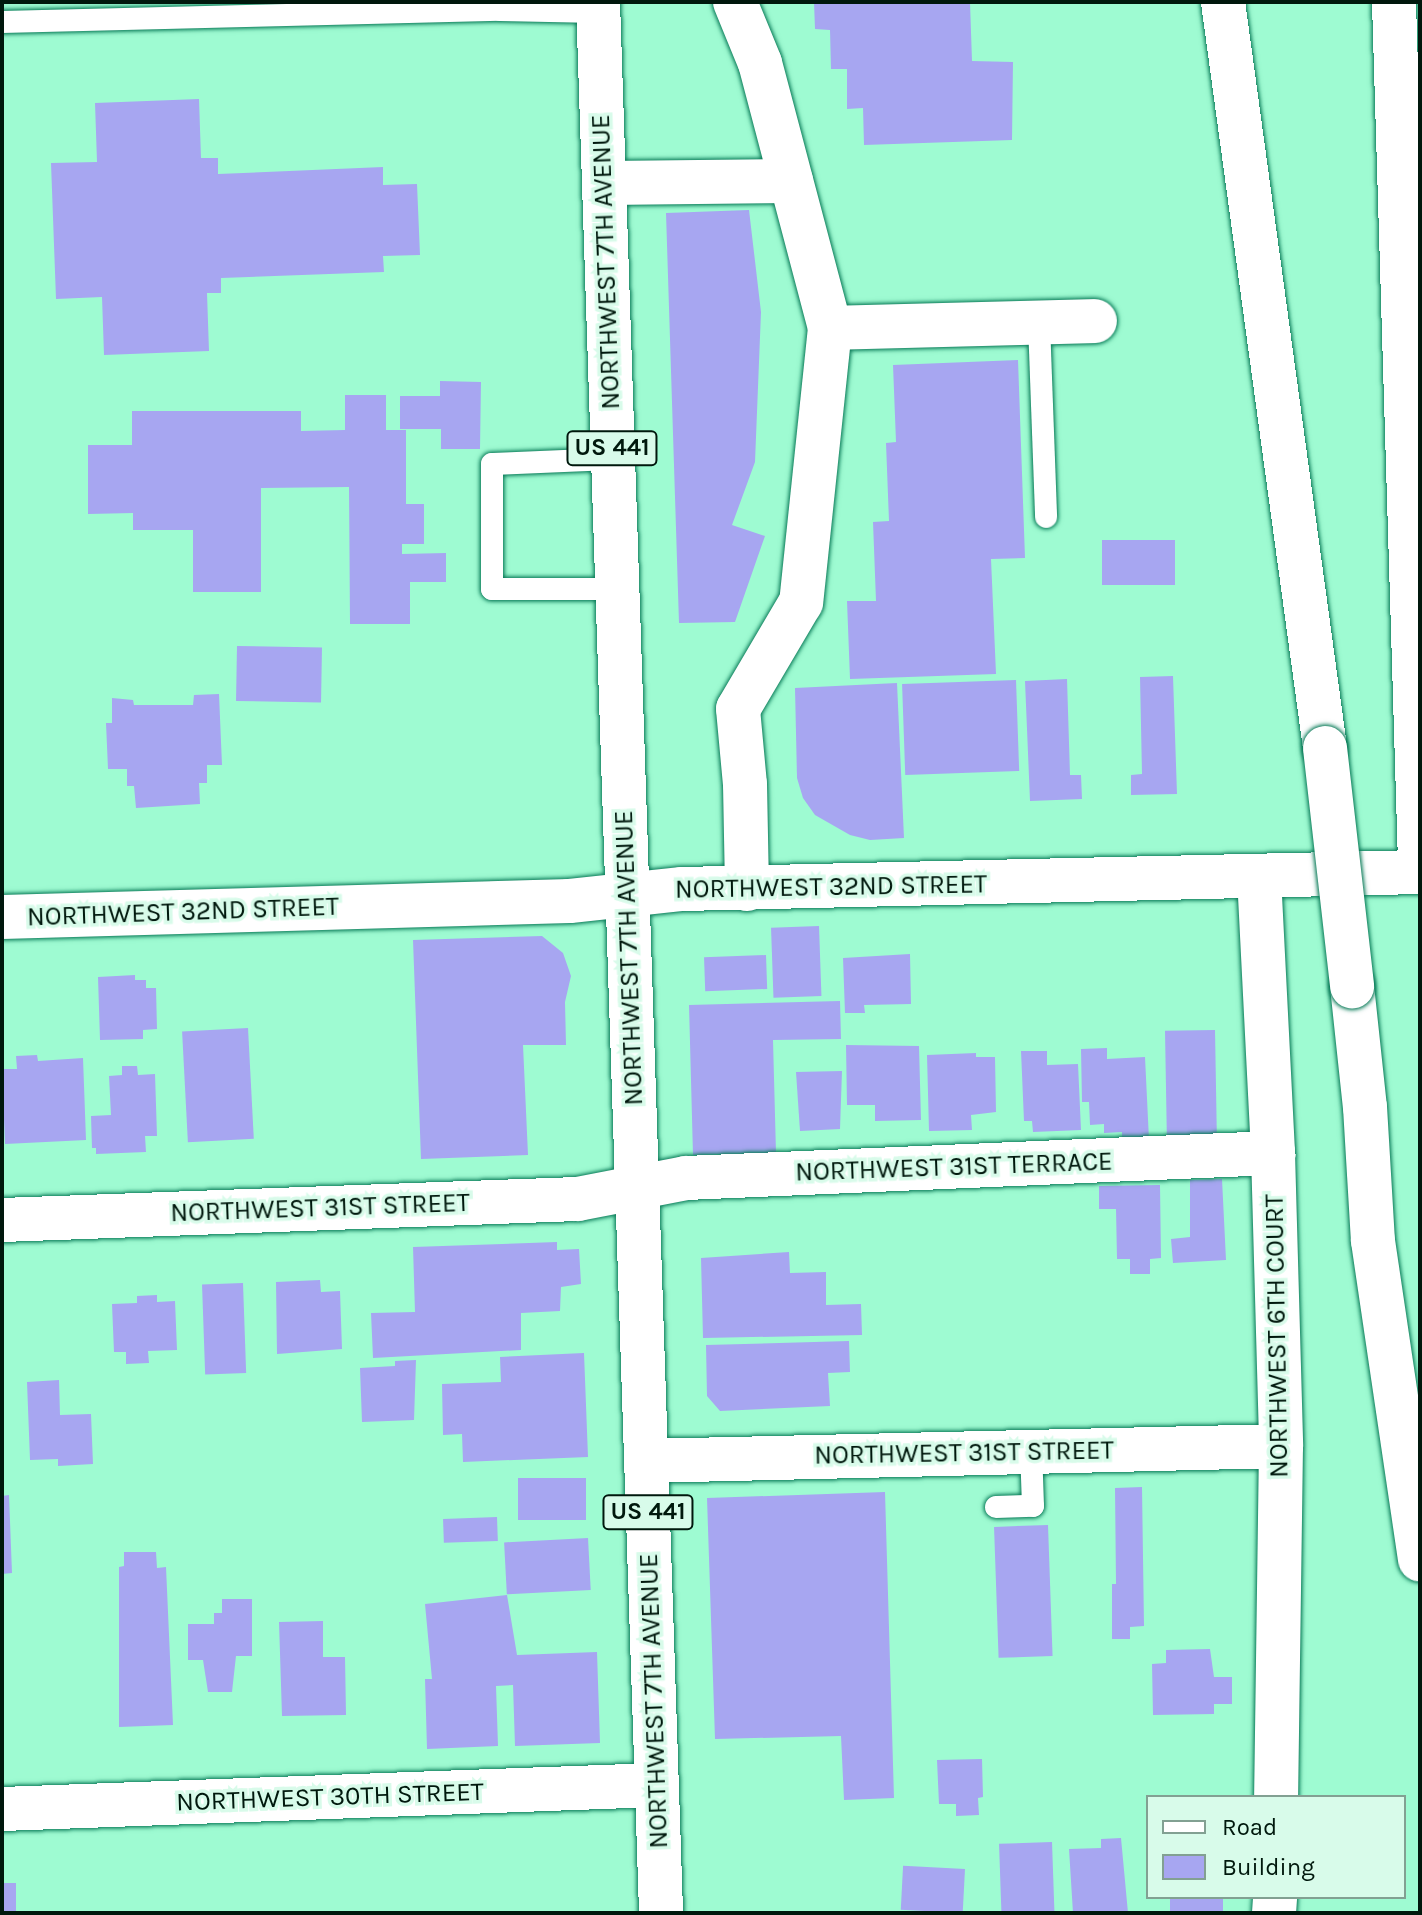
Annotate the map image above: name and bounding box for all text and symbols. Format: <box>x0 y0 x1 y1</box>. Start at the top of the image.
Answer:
street label: NORTHWEST 7TH AVENUE <box>585 114 627 410</box>
road number: US 441 <box>566 428 658 468</box>
street label: NORTHWEST 7TH AVENUE <box>608 810 650 1106</box>
street label: NORTHWEST 32ND STREET <box>675 869 987 905</box>
street label: NORTHWEST 32ND STREET <box>27 891 339 933</box>
street label: NORTHWEST 31ST TERRACE <box>795 1146 1113 1188</box>
street label: NORTHWEST 31ST STREET <box>170 1187 470 1229</box>
street label: NORTHWEST 6TH COURT <box>1259 1194 1295 1478</box>
street label: NORTHWEST 31ST STREET <box>814 1435 1114 1471</box>
road number: US 441 <box>602 1492 694 1532</box>
street label: NORTHWEST 7TH AVENUE <box>633 1553 675 1849</box>
street label: NORTHWEST 30TH STREET <box>176 1776 484 1818</box>
legend <box>1146 1795 1406 1899</box>
text: Road <box>1222 1813 1277 1841</box>
text: Building <box>1222 1853 1315 1881</box>

